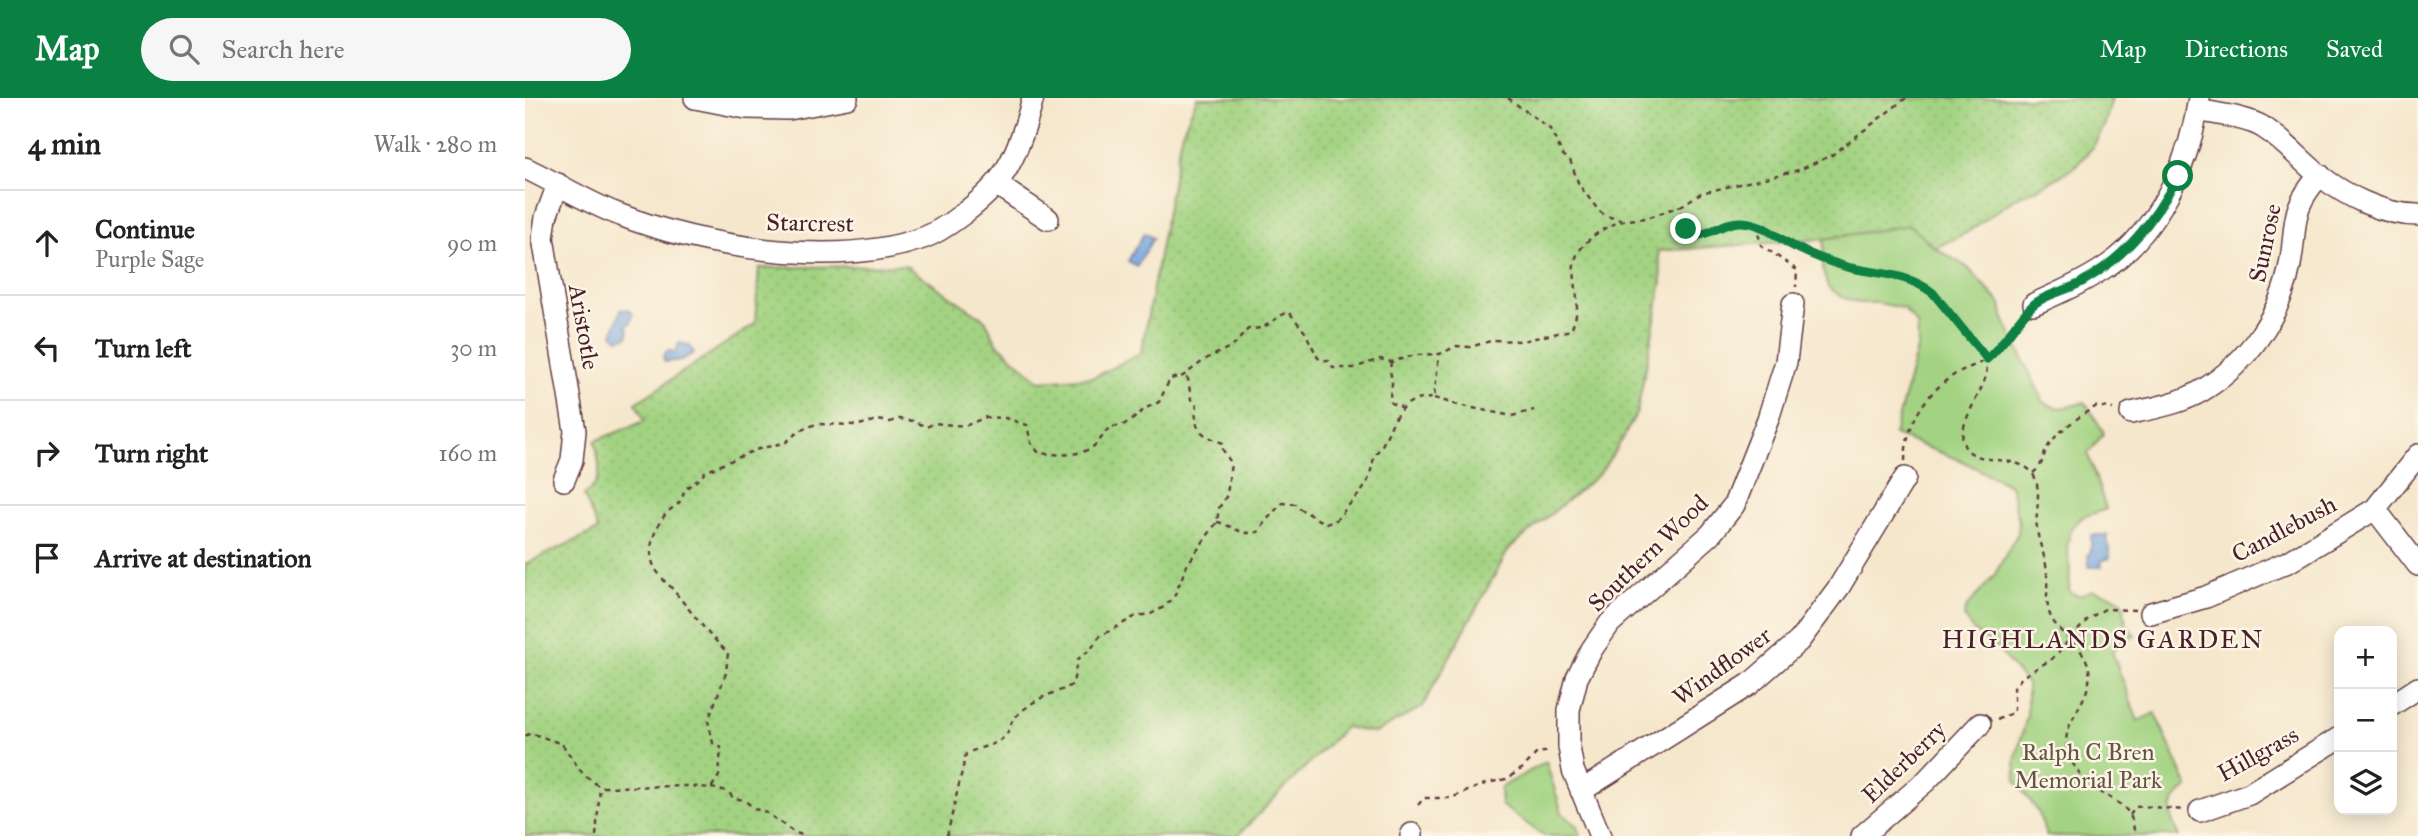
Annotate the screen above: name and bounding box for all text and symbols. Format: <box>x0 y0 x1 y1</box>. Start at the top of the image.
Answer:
search box <box>141 18 631 81</box>
text: Map <box>35 29 99 69</box>
icon: search <box>165 30 203 68</box>
text: Search here <box>221 33 345 65</box>
text: Map <box>2100 34 2147 64</box>
text: Directions <box>2185 34 2288 64</box>
text: Saved <box>2326 34 2383 64</box>
text: 4 min <box>28 126 101 162</box>
text: Walk · 280 m <box>373 130 497 158</box>
route start <box>2162 160 2193 191</box>
street label: Sunrose <box>2242 201 2288 285</box>
street label: Starcrest <box>766 207 855 239</box>
text: Continue <box>95 213 195 245</box>
route end <box>1670 213 1701 244</box>
icon: ahead <box>28 224 66 262</box>
text: 90 m <box>447 229 497 257</box>
text: Purple Sage <box>95 245 204 273</box>
street label: Aristotle <box>562 281 606 372</box>
icon: left <box>28 329 66 367</box>
text: Turn left <box>95 332 191 364</box>
text: 30 m <box>450 334 497 362</box>
icon: right <box>28 434 66 472</box>
text: Turn right <box>95 437 208 469</box>
text: 160 m <box>439 439 497 467</box>
street label: Southern Wood <box>1581 488 1715 618</box>
street label: Candlebush <box>2226 489 2342 569</box>
icon: arrive <box>28 539 66 577</box>
text: Arrive at destination <box>95 542 312 574</box>
street label: Windflower <box>1667 620 1777 712</box>
district label: HIGHLANDS GARDEN <box>1941 623 2265 655</box>
map controls <box>2334 626 2397 815</box>
button: + <box>2334 626 2397 689</box>
button: − <box>2334 689 2397 752</box>
street label: Elderberry <box>1856 714 1953 809</box>
street label: Hillgrass <box>2212 720 2304 788</box>
park label: Ralph C Bren Memorial Park <box>2014 737 2163 795</box>
button: layers <box>2334 752 2397 815</box>

